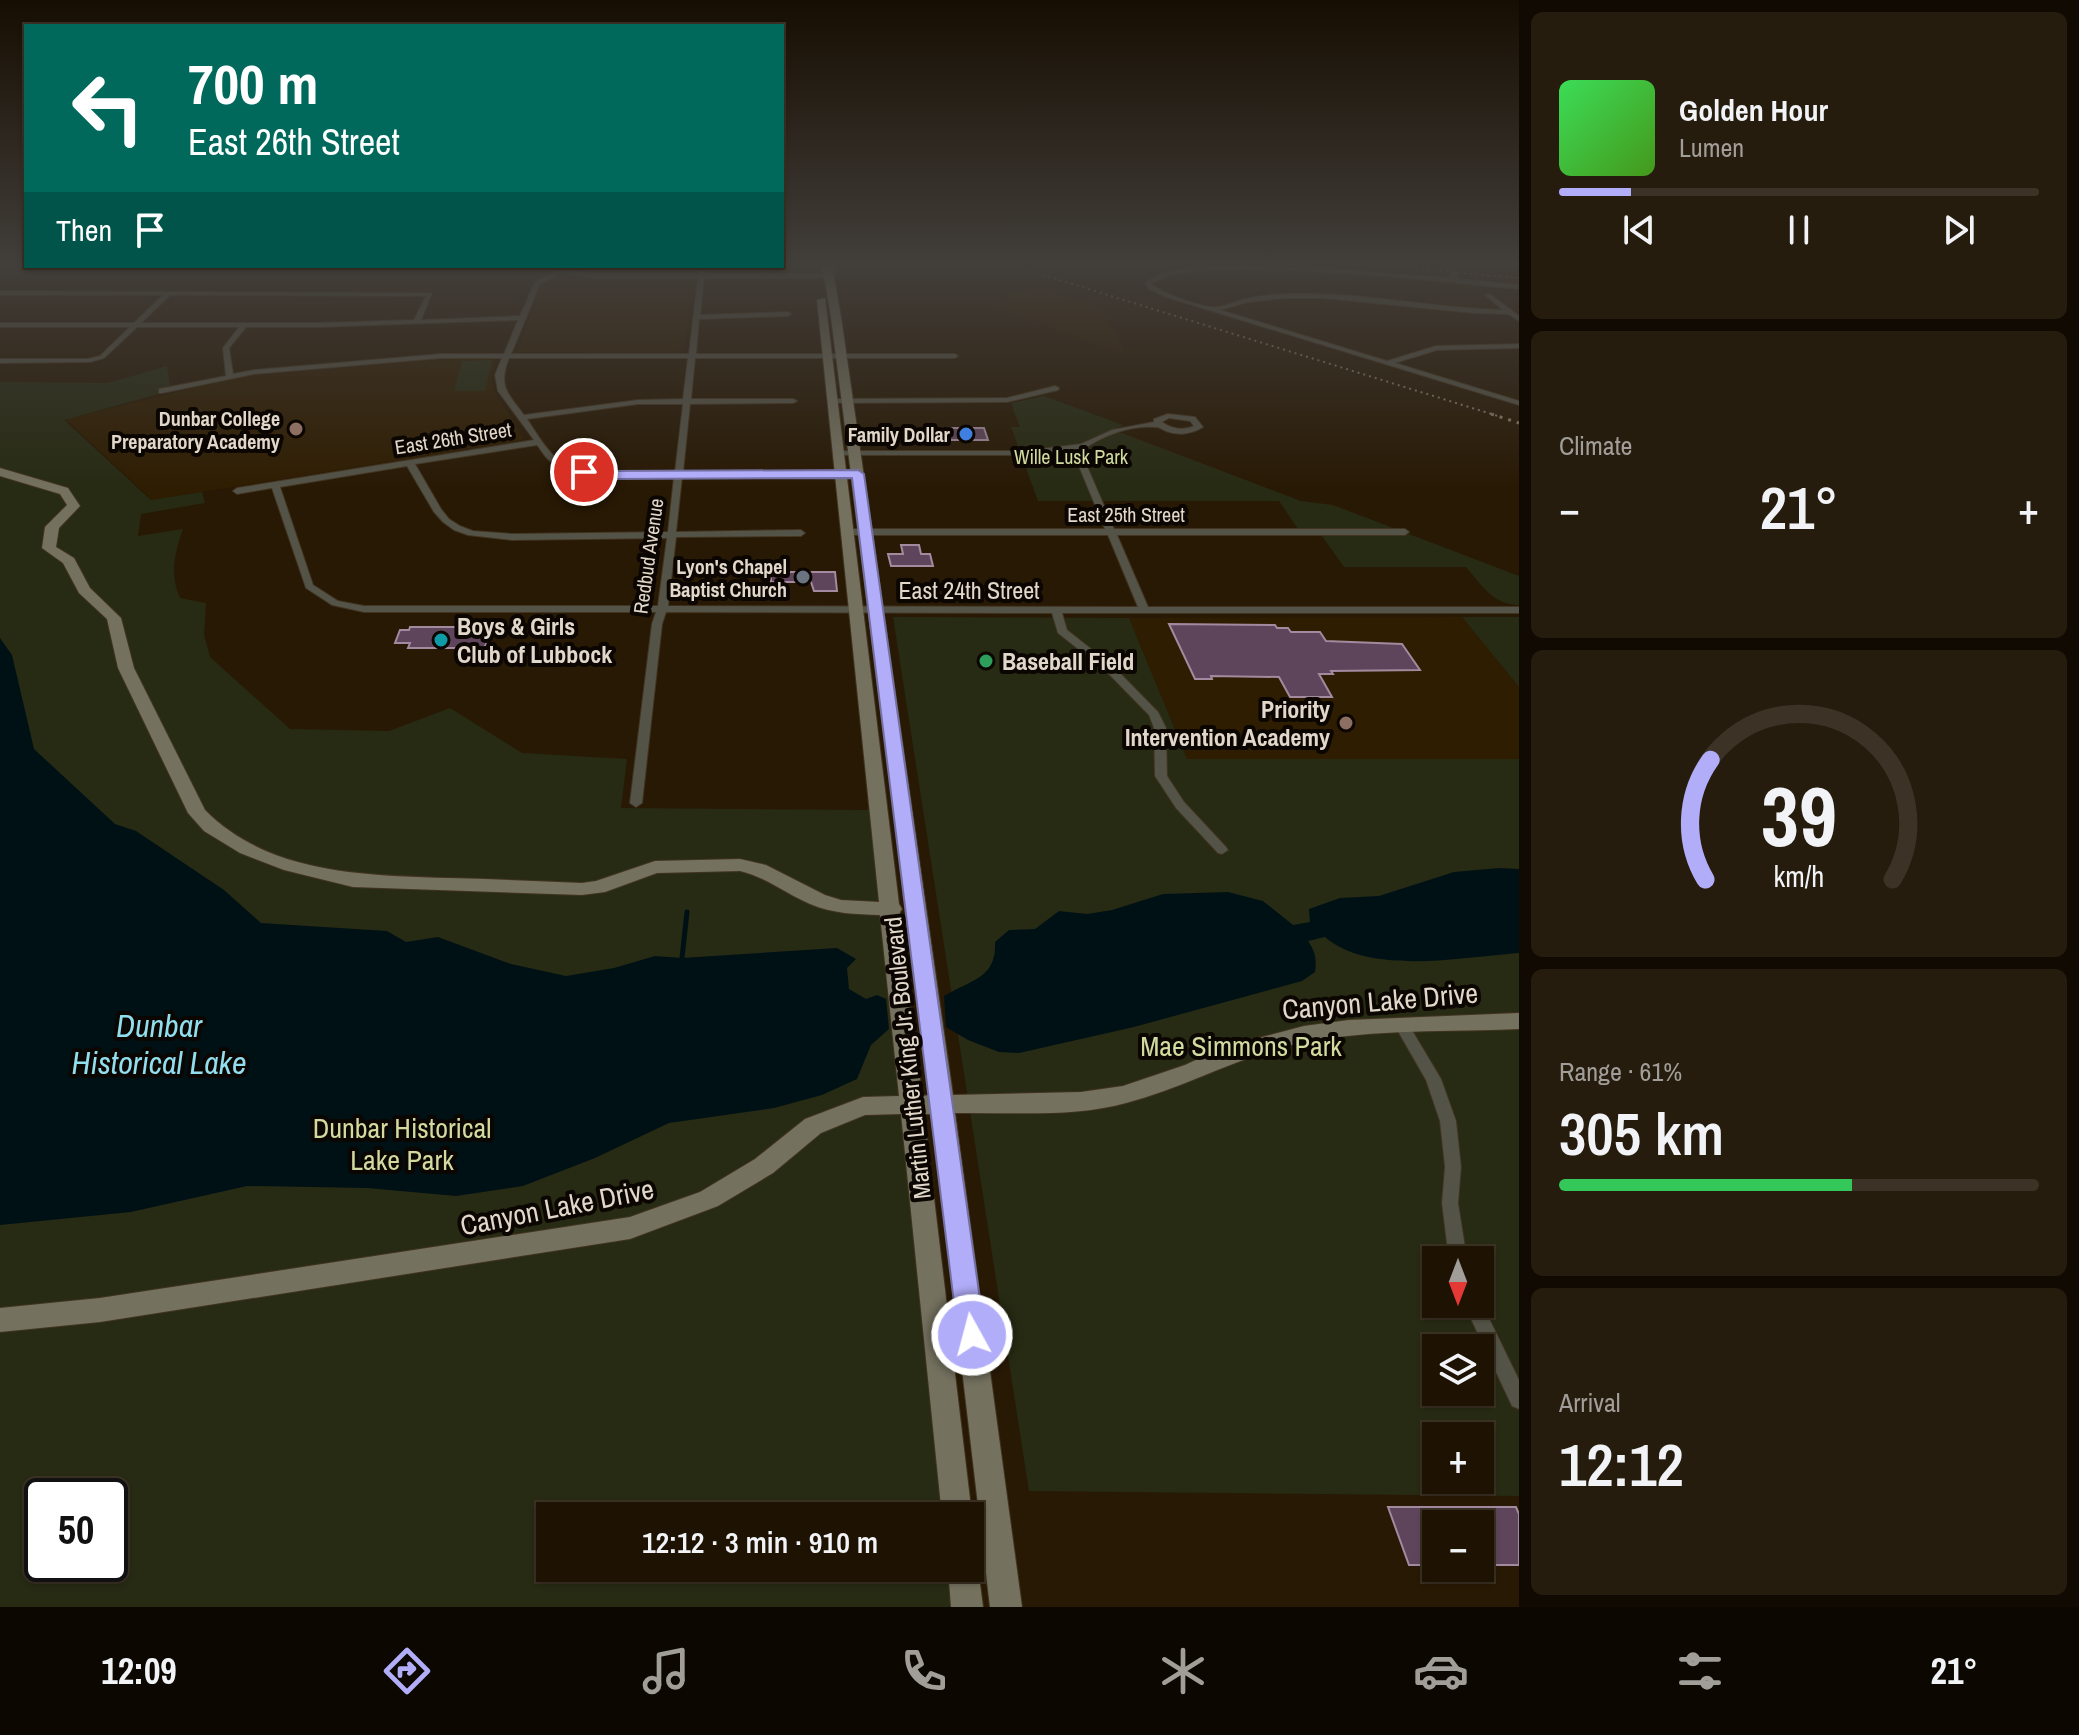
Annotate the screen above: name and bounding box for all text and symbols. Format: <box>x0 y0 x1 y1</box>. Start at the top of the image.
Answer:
text: 700 m <box>188 46 318 121</box>
icon: left <box>56 56 160 160</box>
text: Golden Hour <box>1679 90 1828 130</box>
text: East 26th Street <box>188 118 400 166</box>
text: Lumen <box>1679 130 1744 165</box>
icon: arrive <box>128 208 172 252</box>
icon: previous <box>1617 208 1661 252</box>
icon: pause <box>1777 208 1821 252</box>
icon: next <box>1937 208 1981 252</box>
text: Then <box>56 210 112 250</box>
place label: Dunbar College Preparatory Academy <box>111 405 281 455</box>
street label: East 26th Street <box>393 415 514 461</box>
marker: Dunbar College Preparatory Academy <box>287 420 305 438</box>
place label: Family Dollar <box>848 421 951 448</box>
marker: Family Dollar <box>957 425 975 443</box>
text: Climate <box>1559 428 1632 463</box>
pin <box>550 438 618 506</box>
park label: Wille Lusk Park <box>1014 443 1129 470</box>
icon: arrive <box>562 450 606 494</box>
text: 21° <box>1760 467 1838 548</box>
text: − <box>1559 478 1580 538</box>
text: + <box>2018 478 2039 538</box>
street label: Redbud Avenue <box>627 496 669 616</box>
street label: East 25th Street <box>1067 501 1185 528</box>
place label: Lyon's Chapel Baptist Church <box>669 553 787 603</box>
marker: Lyon's Chapel Baptist Church <box>794 568 812 586</box>
street label: East 24th Street <box>898 574 1040 606</box>
place label: Boys & Girls Club of Lubbock <box>457 610 612 670</box>
marker: Boys & Girls Club of Lubbock <box>432 631 450 649</box>
place label: Baseball Field <box>1002 645 1134 677</box>
marker: Baseball Field <box>977 652 995 670</box>
place label: Priority Intervention Academy <box>1125 693 1330 753</box>
marker: Priority Intervention Academy <box>1337 714 1355 732</box>
text: 39 <box>1761 759 1837 871</box>
text: km/h <box>1774 857 1824 896</box>
street label: Martin Luther King Jr. Boulevard <box>876 915 938 1201</box>
street label: Canyon Lake Drive <box>1280 974 1480 1028</box>
water label: Dunbar Historical Lake <box>71 1004 247 1084</box>
park label: Mae Simmons Park <box>1140 1027 1342 1065</box>
text: Range · 61% <box>1559 1054 1682 1089</box>
text: 305 km <box>1559 1093 1724 1174</box>
park label: Dunbar Historical Lake Park <box>313 1109 491 1179</box>
street label: Canyon Lake Drive <box>457 1170 657 1244</box>
north arrow <box>1422 1246 1494 1318</box>
map controls <box>1422 1246 1494 1582</box>
position arrow <box>930 1293 1014 1377</box>
button: layers <box>1422 1334 1494 1406</box>
text: Arrival <box>1559 1385 1621 1420</box>
button: + <box>1422 1422 1494 1494</box>
text: 12:12 <box>1559 1424 1684 1505</box>
speed limit sign: 50 <box>24 1478 128 1582</box>
button: − <box>1422 1510 1494 1582</box>
text: 12:12 · 3 min · 910 m <box>642 1522 878 1562</box>
icon: directions <box>379 1643 435 1699</box>
icon: music <box>638 1643 694 1699</box>
icon: phone <box>896 1643 952 1699</box>
icon: climate <box>1155 1643 1211 1699</box>
icon: car <box>1413 1643 1469 1699</box>
icon: filters <box>1672 1643 1728 1699</box>
text: 12:09 <box>101 1647 177 1695</box>
text: 21° <box>1930 1647 1978 1695</box>

